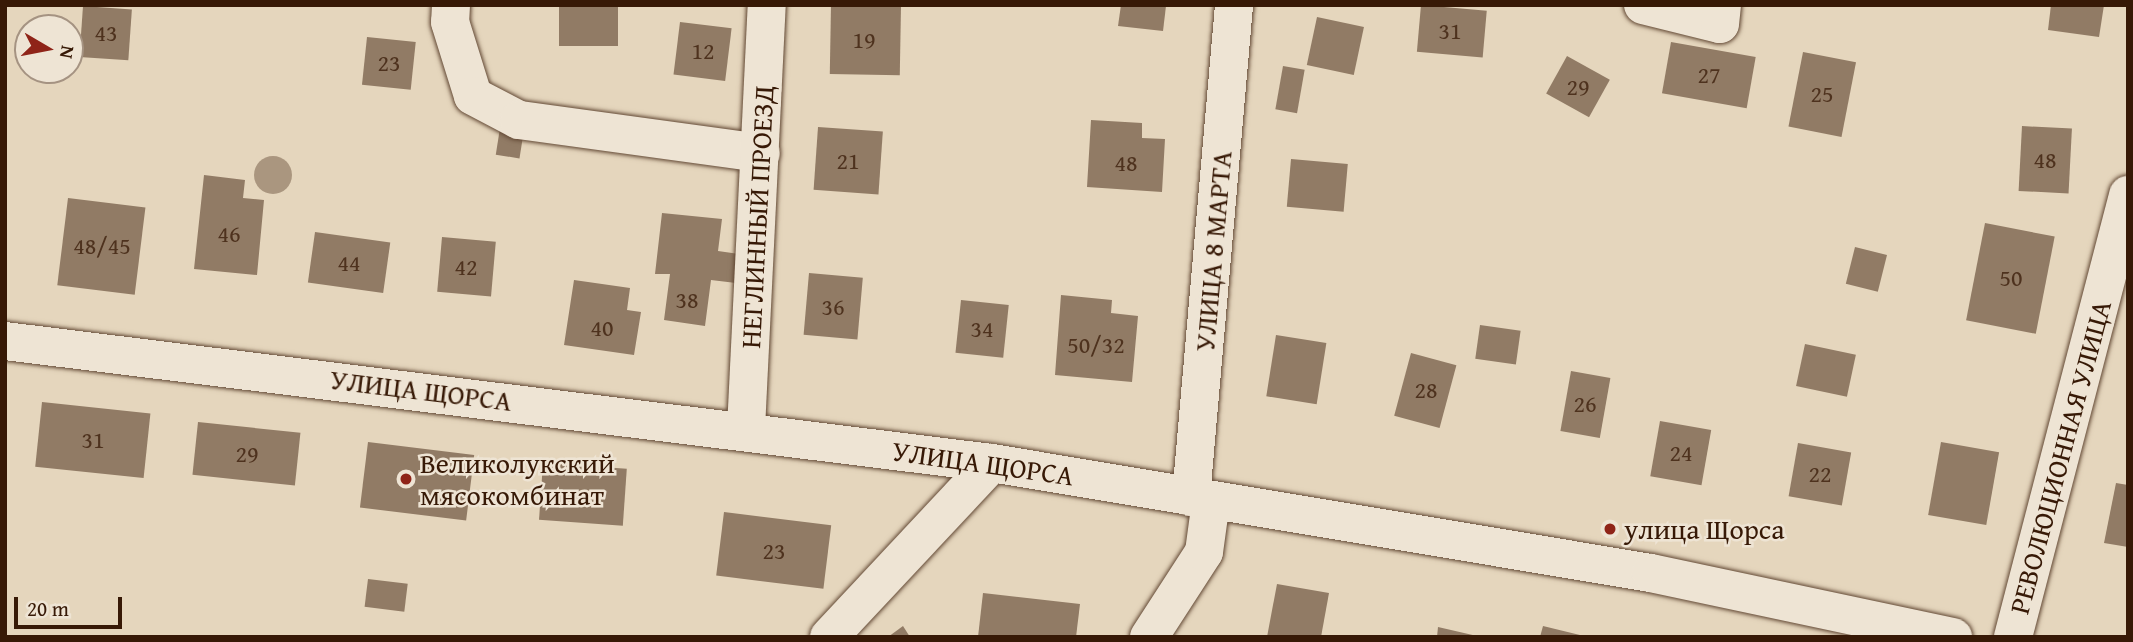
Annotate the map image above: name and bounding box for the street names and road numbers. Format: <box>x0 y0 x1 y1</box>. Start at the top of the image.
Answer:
street label: НЕГЛИННЫЙ ПРОЕЗД <box>733 85 781 349</box>
street label: УЛИЦА 8 МАРТА <box>1187 149 1239 353</box>
street label: РЕВОЛЮЦИОННАЯ УЛИЦА <box>2002 297 2118 617</box>
street label: УЛИЦА ЩОРСА <box>328 362 514 418</box>
street label: УЛИЦА ЩОРСА <box>890 434 1076 492</box>

